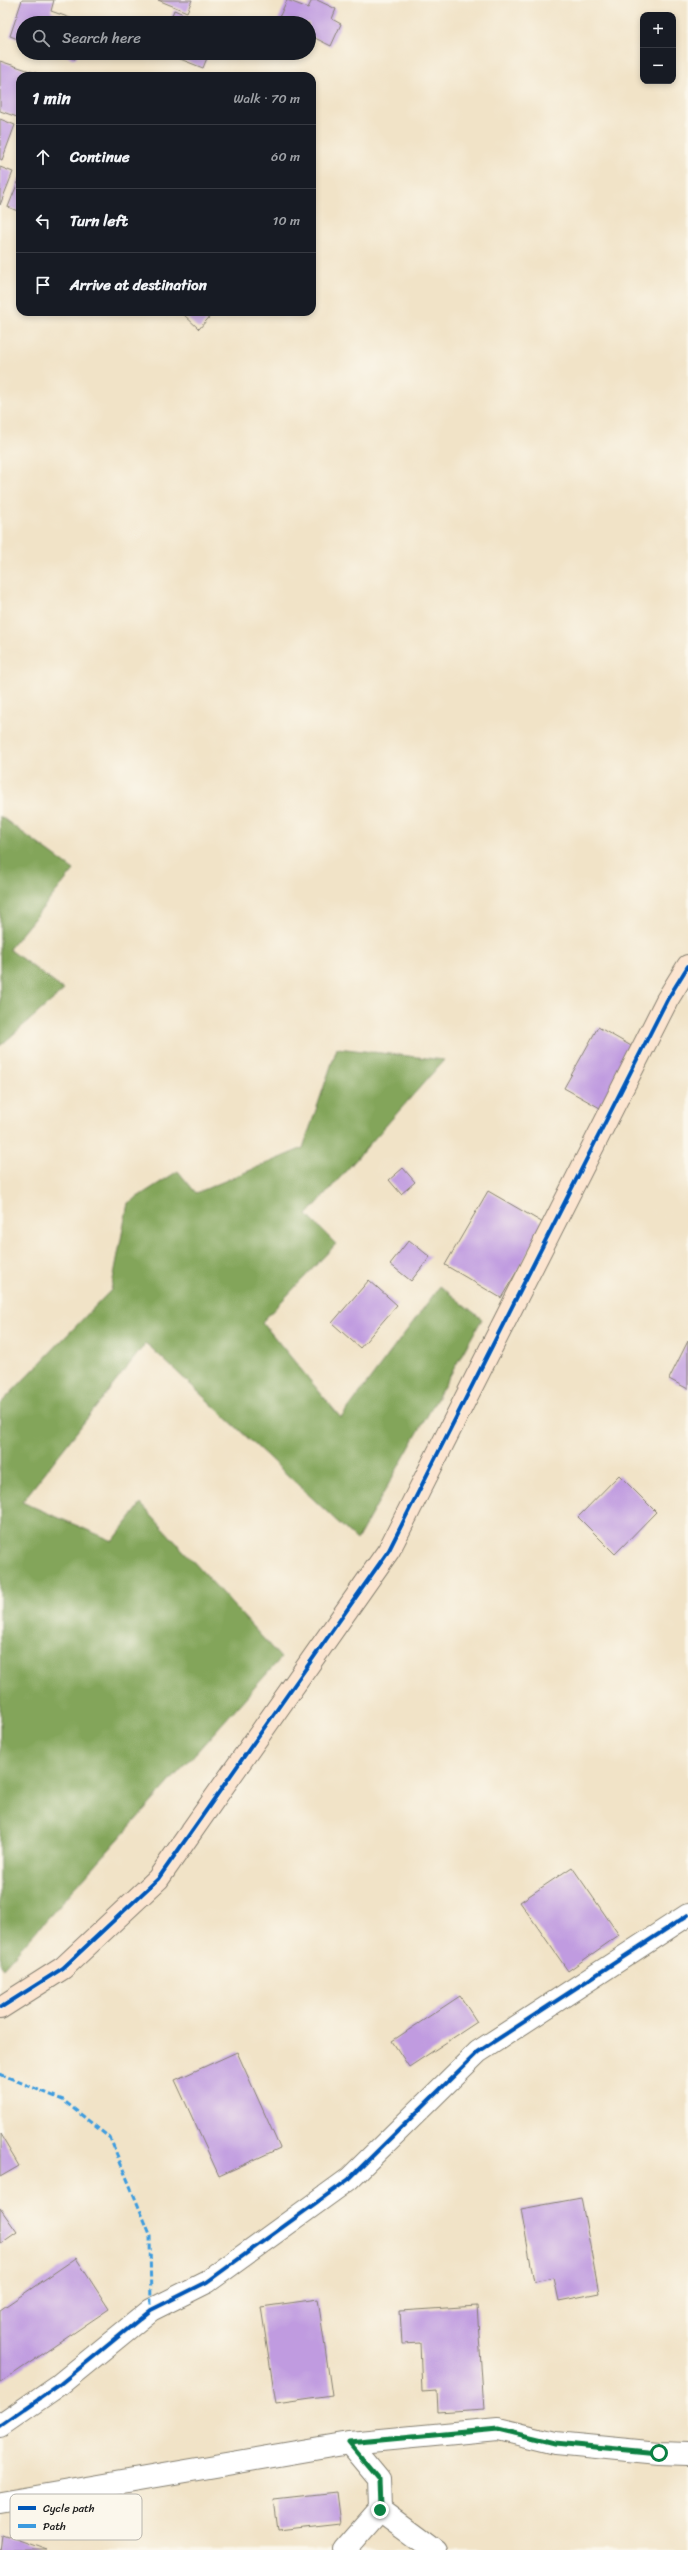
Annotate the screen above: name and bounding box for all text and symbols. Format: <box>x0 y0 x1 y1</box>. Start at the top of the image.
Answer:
map controls <box>640 12 676 84</box>
button: + <box>640 12 676 48</box>
search box <box>16 16 316 60</box>
text: Search here <box>62 25 141 51</box>
icon: search <box>30 27 52 49</box>
button: − <box>640 48 676 84</box>
text: 1 min <box>32 83 71 113</box>
text: Walk · 70 m <box>234 87 300 110</box>
text: Continue <box>70 144 130 170</box>
text: 60 m <box>271 145 300 168</box>
icon: ahead <box>32 146 54 168</box>
text: Turn left <box>70 208 128 234</box>
text: 10 m <box>273 209 300 232</box>
icon: left <box>32 210 54 232</box>
text: Arrive at destination <box>70 272 207 298</box>
icon: arrive <box>32 274 54 296</box>
route start <box>650 2444 668 2462</box>
legend <box>10 2494 142 2540</box>
text: Cycle path <box>43 2499 95 2518</box>
route end <box>371 2501 389 2519</box>
text: Path <box>43 2517 66 2536</box>

